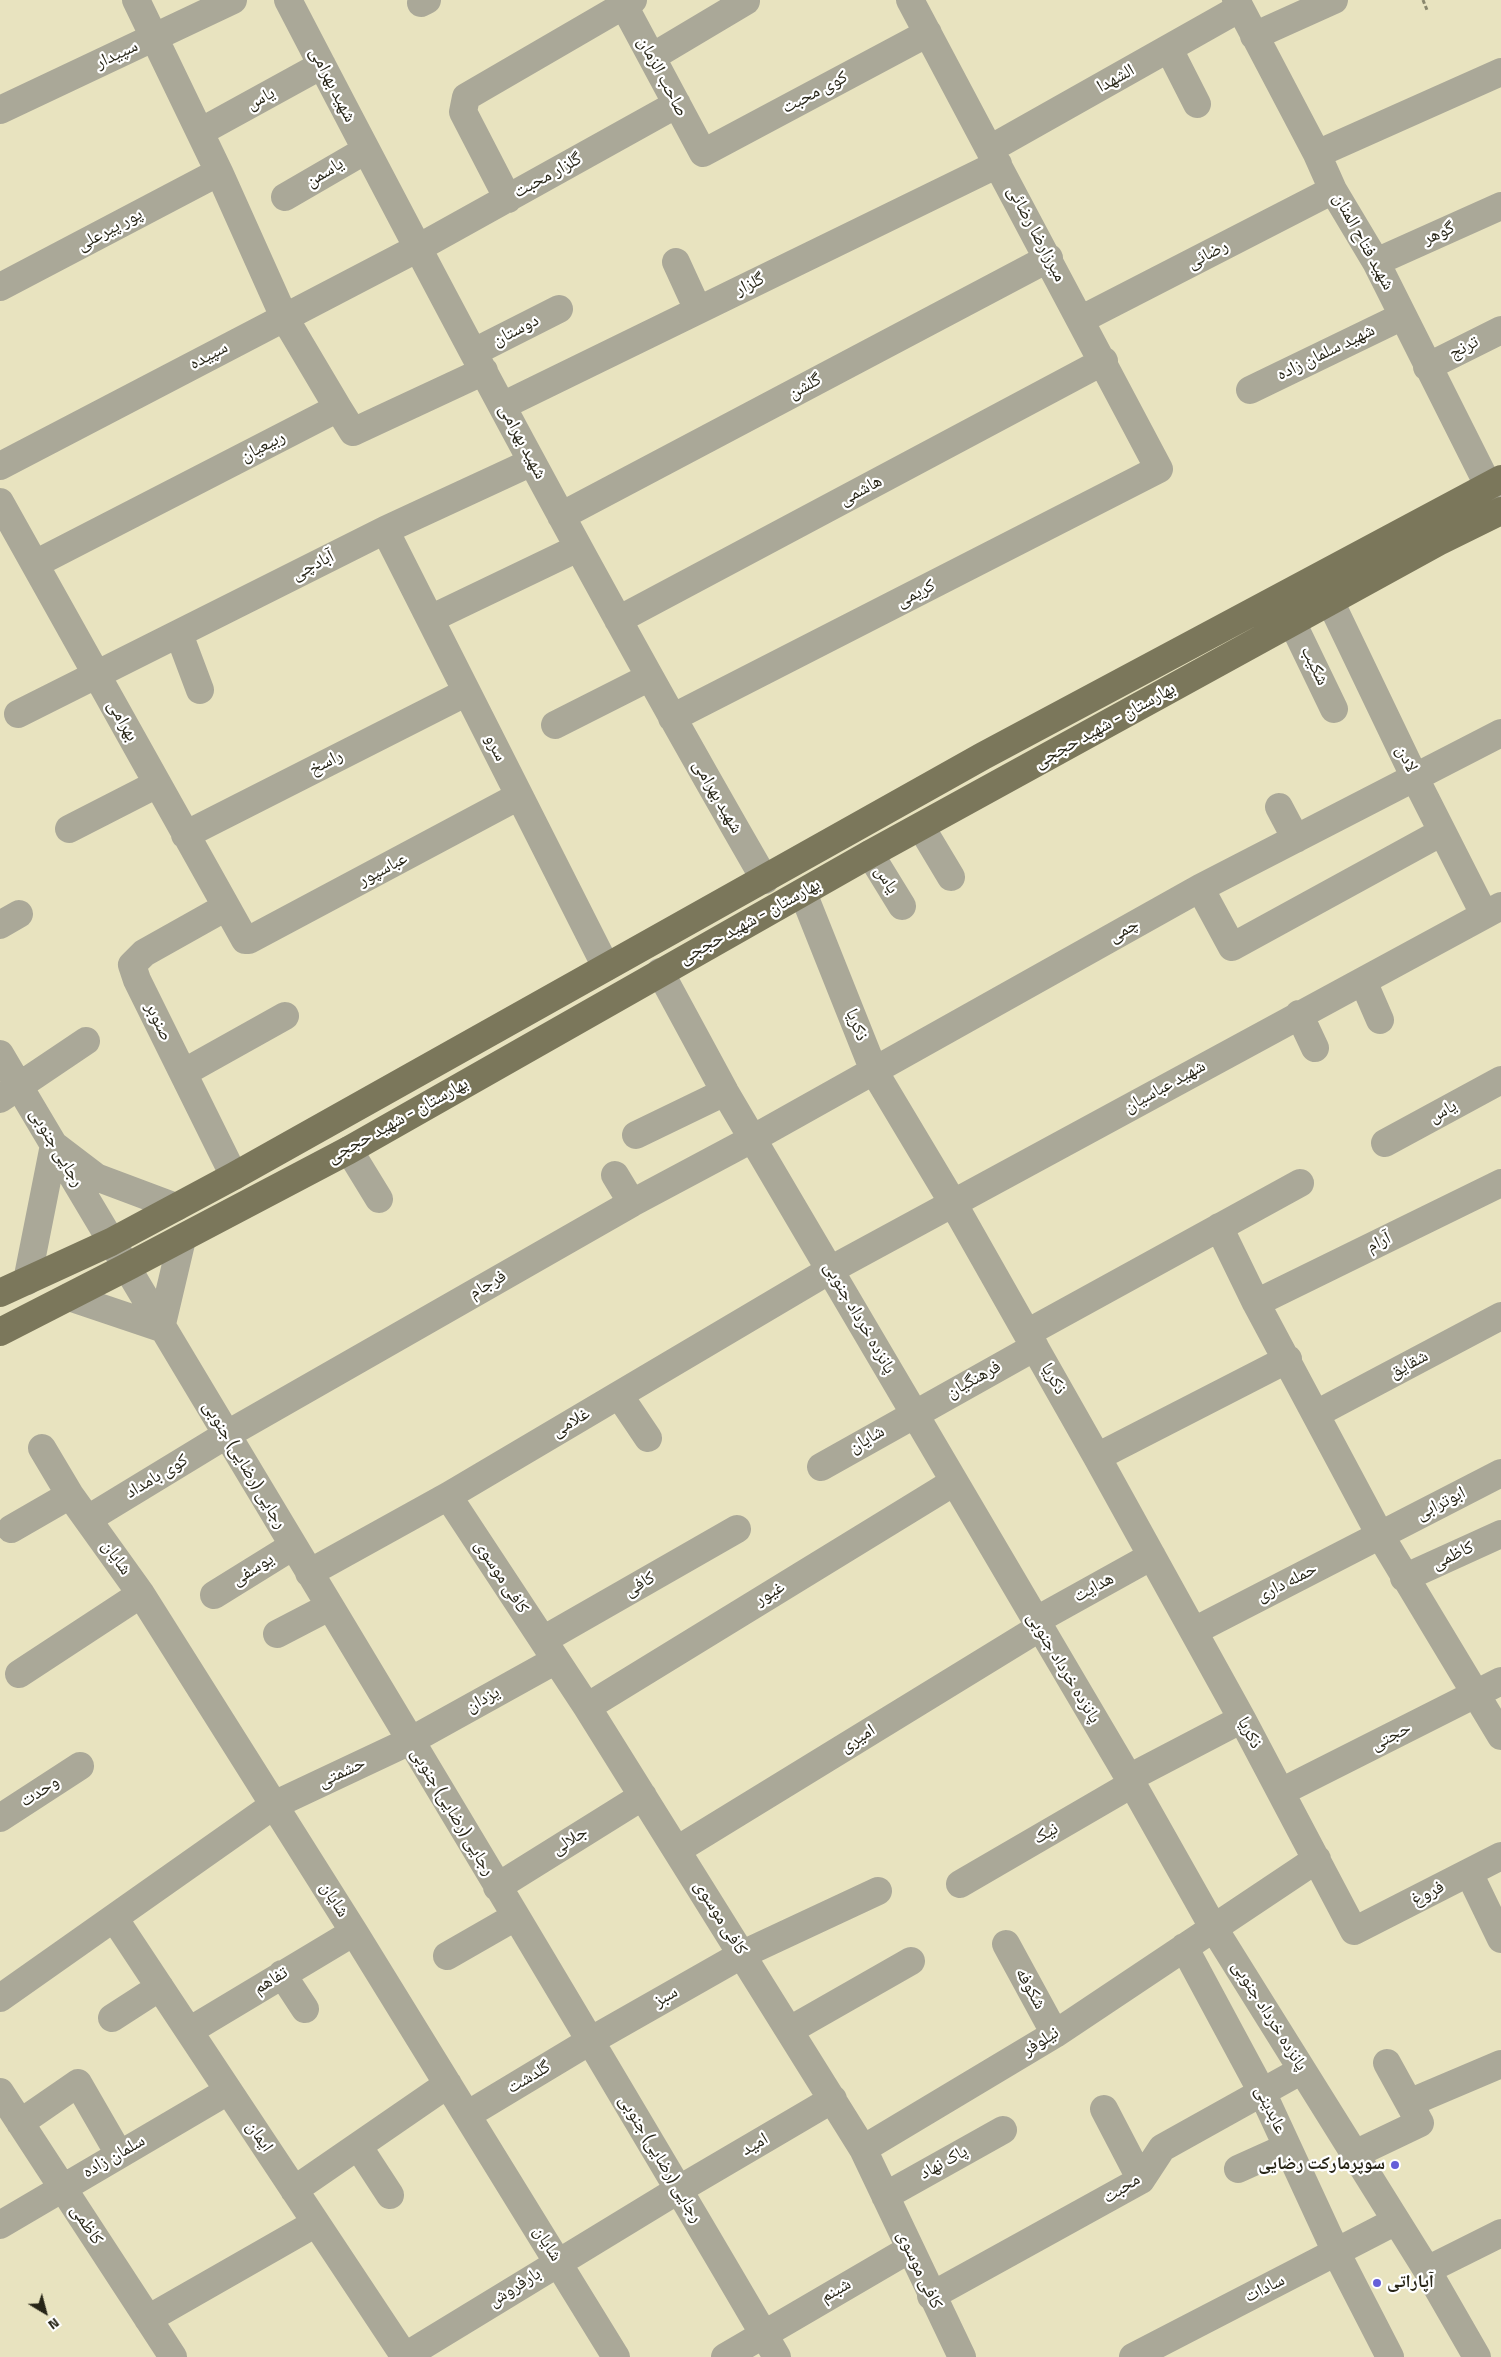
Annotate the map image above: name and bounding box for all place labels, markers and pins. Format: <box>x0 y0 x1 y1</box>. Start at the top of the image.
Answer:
place label: سوپرمارکت رضایی <box>1258 2154 1385 2176</box>
marker: سوپرمارکت رضایی <box>1389 2159 1401 2171</box>
place label: آپاراتی <box>1387 2272 1434 2294</box>
marker: آپاراتی <box>1371 2277 1383 2289</box>

